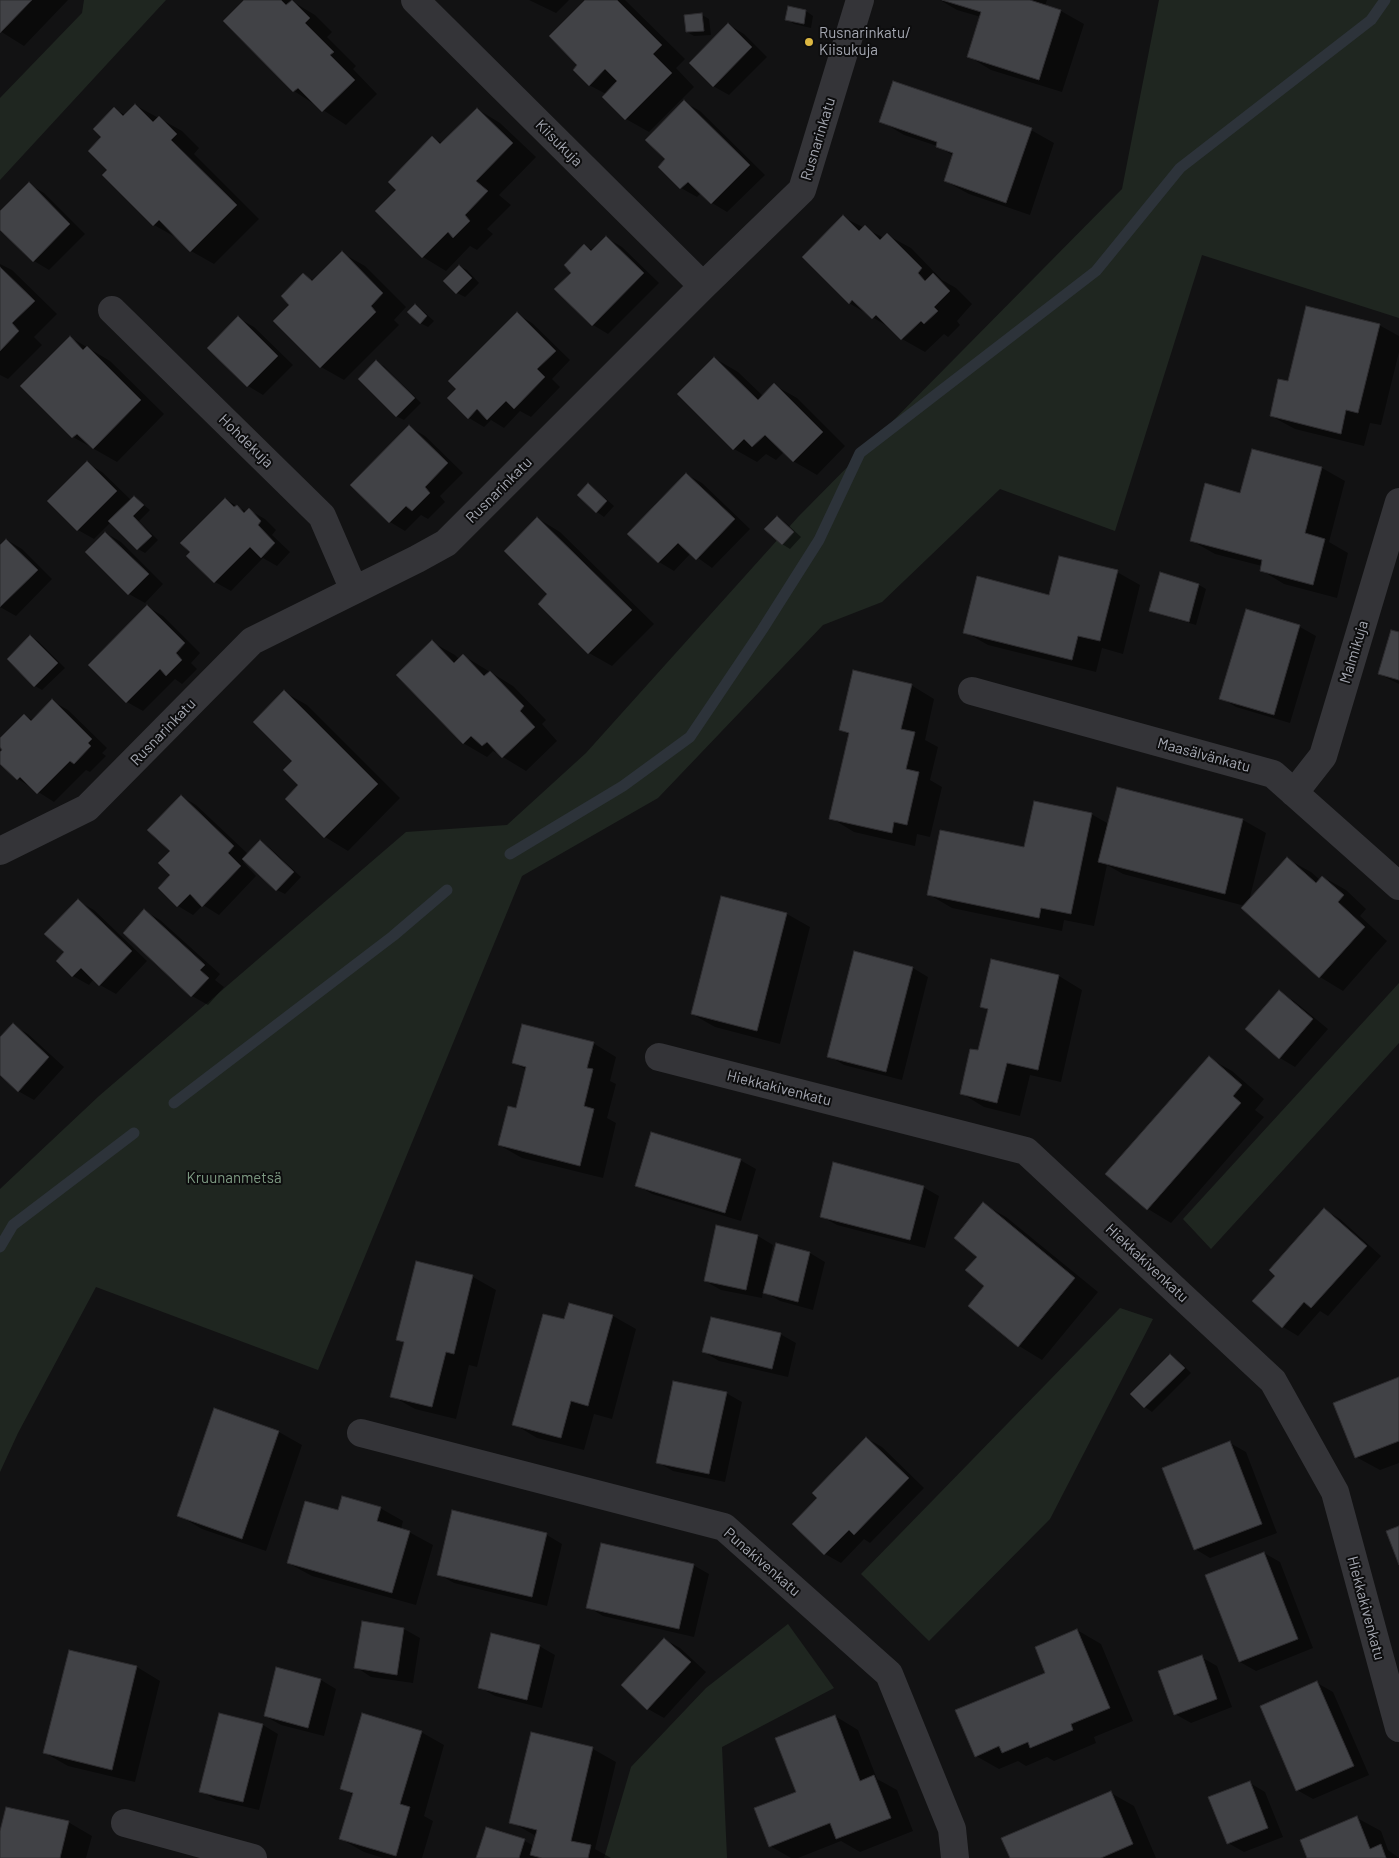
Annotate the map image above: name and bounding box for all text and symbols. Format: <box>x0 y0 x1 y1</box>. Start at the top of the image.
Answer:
place label: Rusnarinkatu/ Kiisukuja <box>819 24 911 59</box>
marker: Rusnarinkatu/ Kiisukuja <box>803 36 815 48</box>
street label: Rusnarinkatu <box>797 95 839 183</box>
street label: Kiisukuja <box>532 116 586 170</box>
street label: Hohdekuja <box>215 411 277 471</box>
street label: Rusnarinkatu <box>462 453 536 527</box>
street label: Malmikuja <box>1336 618 1372 686</box>
street label: Rusnarinkatu <box>127 695 199 769</box>
street label: Maasälvänkatu <box>1156 734 1252 776</box>
street label: Hiekkakivenkatu <box>725 1066 833 1110</box>
park label: Kruunanmetsä <box>186 1169 282 1187</box>
street label: Hiekkakivenkatu <box>1102 1220 1192 1306</box>
street label: Punakivenkatu <box>720 1524 804 1600</box>
street label: Hiekkakivenkatu <box>1343 1554 1389 1662</box>

